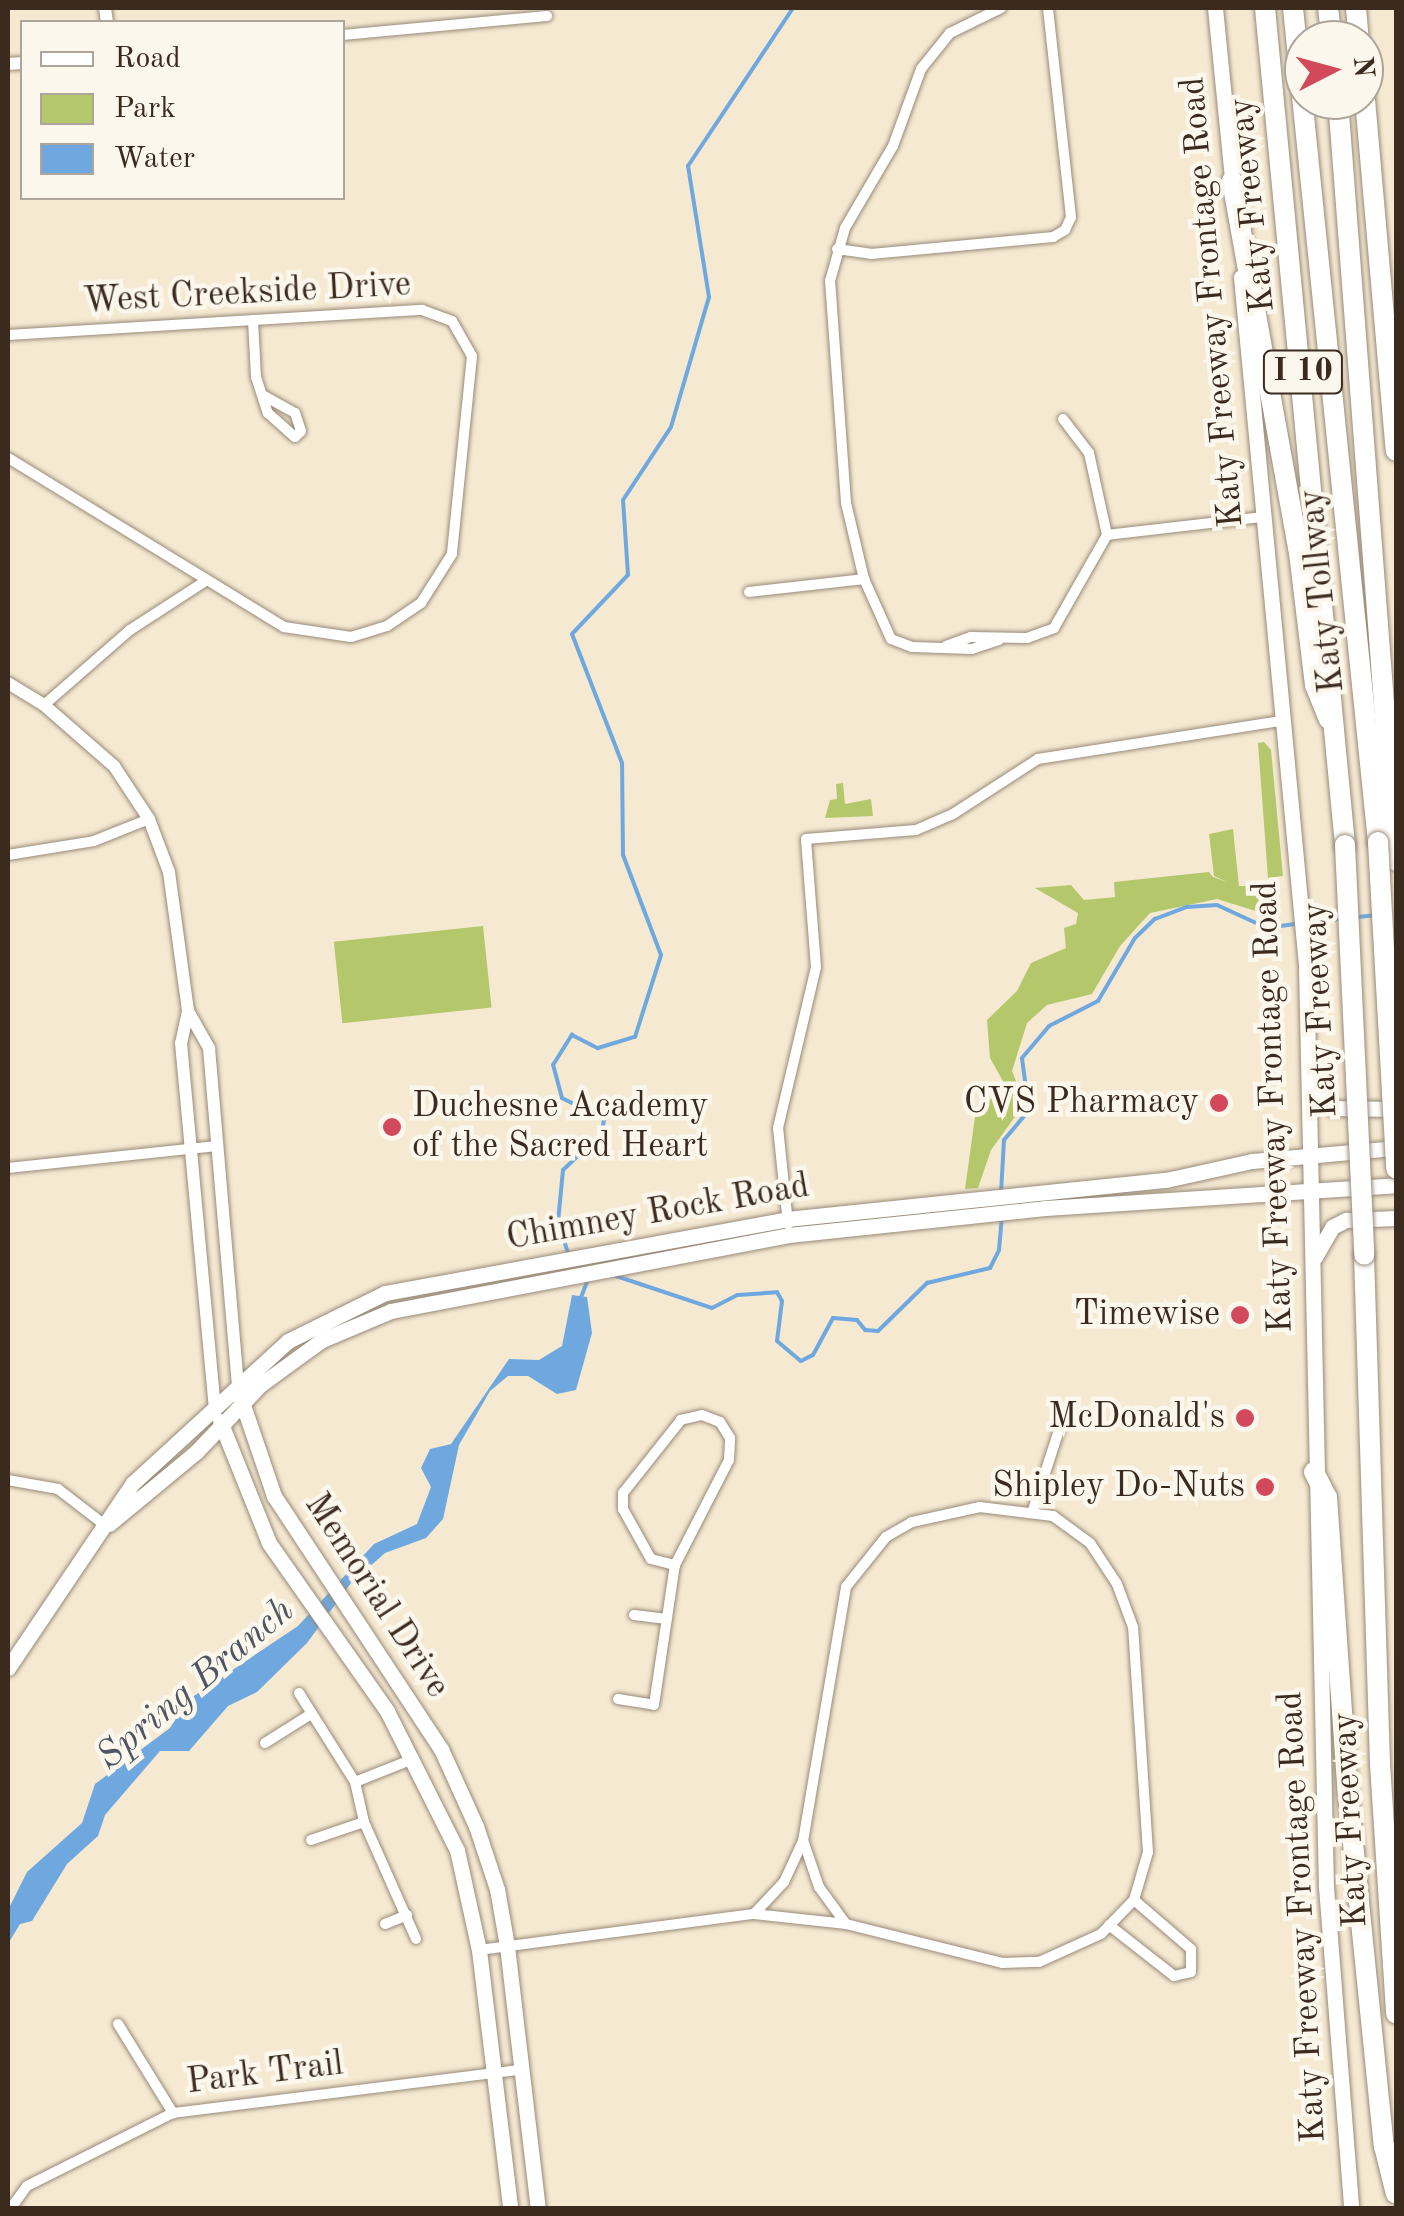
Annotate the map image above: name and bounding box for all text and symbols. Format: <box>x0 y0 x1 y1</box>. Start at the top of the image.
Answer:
legend <box>20 20 345 200</box>
north arrow <box>1284 20 1384 120</box>
text: Road <box>114 44 181 74</box>
text: N <box>1347 55 1377 79</box>
street label: Katy Freeway Frontage Road <box>1172 75 1254 529</box>
text: Park <box>114 94 176 124</box>
street label: Katy Freeway <box>1221 95 1285 315</box>
text: Water <box>114 144 195 174</box>
street label: West Creekside Drive <box>82 264 412 324</box>
road number: I 10 <box>1260 345 1346 399</box>
street label: Katy Tollway <box>1291 487 1355 695</box>
street label: Katy Freeway Frontage Road <box>1245 880 1303 1334</box>
street label: Katy Freeway <box>1294 901 1348 1119</box>
place label: CVS Pharmacy <box>964 1082 1199 1124</box>
place label: Duchesne Academy of the Sacred Heart <box>412 1086 708 1168</box>
marker: CVS Pharmacy <box>1208 1092 1230 1114</box>
marker: Duchesne Academy of the Sacred Heart <box>381 1116 403 1138</box>
street label: Chimney Rock Road <box>503 1166 813 1260</box>
place label: Timewise <box>1074 1294 1220 1336</box>
marker: Timewise <box>1229 1304 1251 1326</box>
place label: McDonald's <box>1048 1397 1225 1439</box>
marker: McDonald's <box>1234 1407 1256 1429</box>
place label: Shipley Do-Nuts <box>992 1466 1245 1508</box>
marker: Shipley Do-Nuts <box>1254 1476 1276 1498</box>
street label: Memorial Drive <box>294 1486 458 1706</box>
water label: Spring Branch <box>88 1589 304 1781</box>
street label: Katy Freeway Frontage Road <box>1270 1690 1336 2144</box>
street label: Katy Freeway <box>1324 1711 1378 1929</box>
street label: Park Trail <box>184 2044 346 2104</box>

